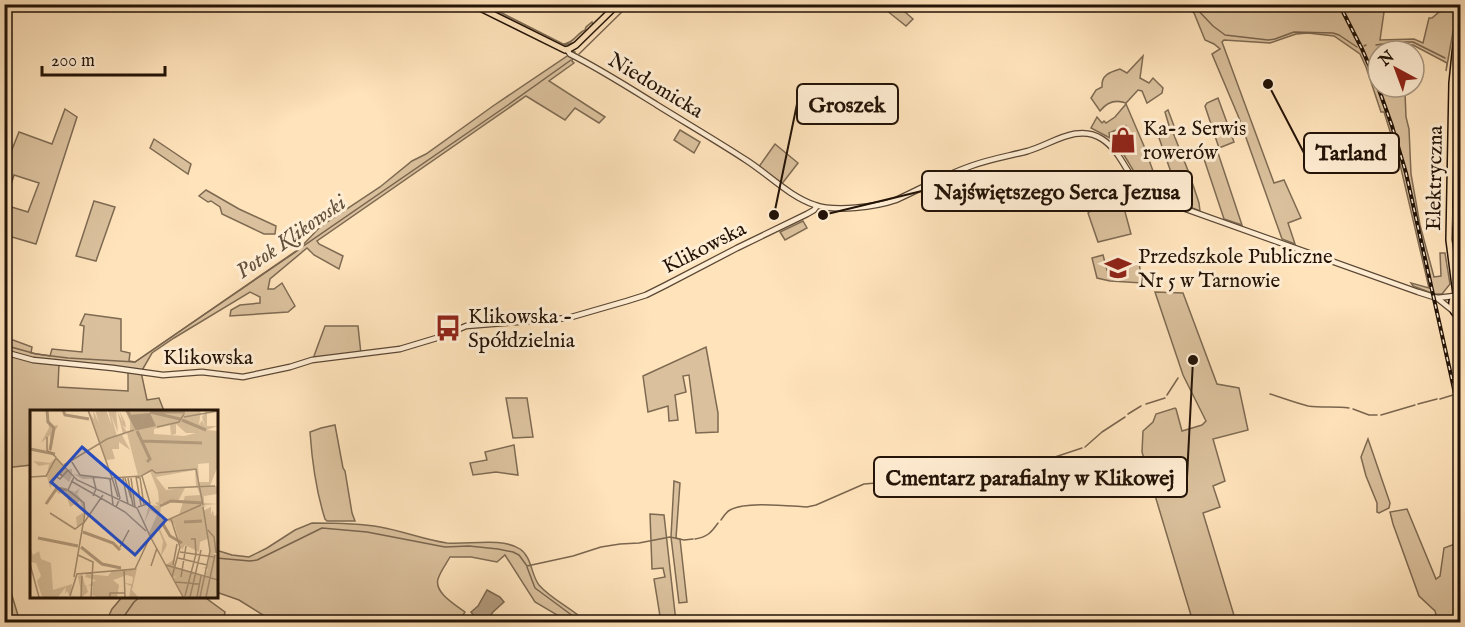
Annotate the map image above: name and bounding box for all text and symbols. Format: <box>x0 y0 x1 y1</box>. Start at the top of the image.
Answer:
scale bar <box>42 39 165 77</box>
north arrow <box>1366 39 1426 99</box>
street label: Niedomicka <box>603 47 709 126</box>
text: N <box>1375 47 1399 72</box>
text: 200 m <box>51 50 95 73</box>
callout: Groszek <box>797 84 898 124</box>
text: Groszek <box>808 92 887 120</box>
place label: Ka-2 Serwis rowerów <box>1143 116 1246 167</box>
street label: Elektryczna <box>1421 124 1450 231</box>
shop icon: Ka-2 Serwis rowerów <box>1108 125 1138 155</box>
callout: Tarland <box>1304 133 1399 173</box>
text: Tarland <box>1315 140 1388 168</box>
callout: Najświętszego Serca Jezusa <box>922 171 1192 211</box>
text: Najświętszego Serca Jezusa <box>933 179 1180 207</box>
water label: Potok Klikowski <box>231 188 353 286</box>
street label: Klikowska <box>658 215 752 281</box>
place label: Przedszkole Publiczne Nr 5 w Tarnowie <box>1138 244 1333 295</box>
school or university icon: Przedszkole Publiczne Nr 5 w Tarnowie <box>1103 253 1133 283</box>
place label: Klikowska - Spółdzielnia <box>468 304 576 355</box>
bus stop icon: Klikowska - Spółdzielnia <box>433 313 463 343</box>
street label: Klikowska <box>163 345 254 372</box>
inset map <box>30 410 218 597</box>
callout: Cmentarz parafialny w Klikowej <box>874 457 1187 497</box>
text: Cmentarz parafialny w Klikowej <box>885 465 1175 493</box>

